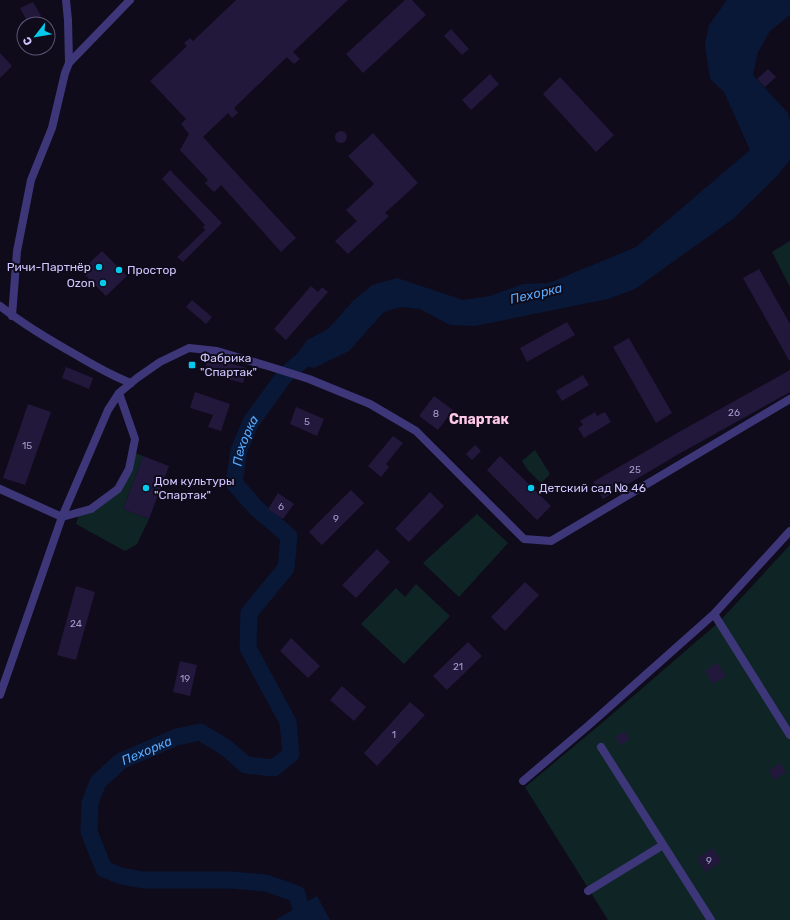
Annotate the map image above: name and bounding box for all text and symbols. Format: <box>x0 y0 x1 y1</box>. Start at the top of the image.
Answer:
north arrow <box>16 16 56 56</box>
text: С <box>20 34 35 48</box>
place label: Ричи-Партнёр <box>7 260 91 274</box>
marker: Ричи-Партнёр <box>94 262 104 272</box>
place label: Простор <box>127 263 176 277</box>
marker: Простор <box>114 265 124 275</box>
place label: Ozon <box>67 276 95 290</box>
marker: Ozon <box>98 278 108 288</box>
water label: Пехорка <box>509 280 564 307</box>
place label: Фабрика "Спартак" <box>200 351 257 379</box>
marker: Фабрика "Спартак" <box>187 360 197 370</box>
house number: 26 <box>728 407 740 419</box>
house number: 8 <box>433 408 439 420</box>
district label: Спартак <box>449 411 510 428</box>
water label: Пехорка <box>230 412 262 467</box>
house number: 5 <box>304 416 310 428</box>
house number: 15 <box>22 440 32 452</box>
house number: 25 <box>629 464 641 476</box>
place label: Дом культуры "Спартак" <box>154 474 235 502</box>
place label: Детский сад № 46 <box>539 481 646 495</box>
marker: Дом культуры "Спартак" <box>141 483 151 493</box>
marker: Детский сад № 46 <box>526 483 536 493</box>
house number: 6 <box>278 501 284 513</box>
house number: 9 <box>333 513 339 525</box>
house number: 24 <box>70 618 82 630</box>
house number: 21 <box>453 661 463 673</box>
house number: 19 <box>180 673 190 685</box>
house number: 1 <box>392 729 396 741</box>
water label: Пехорка <box>119 733 174 768</box>
house number: 9 <box>706 855 712 867</box>

